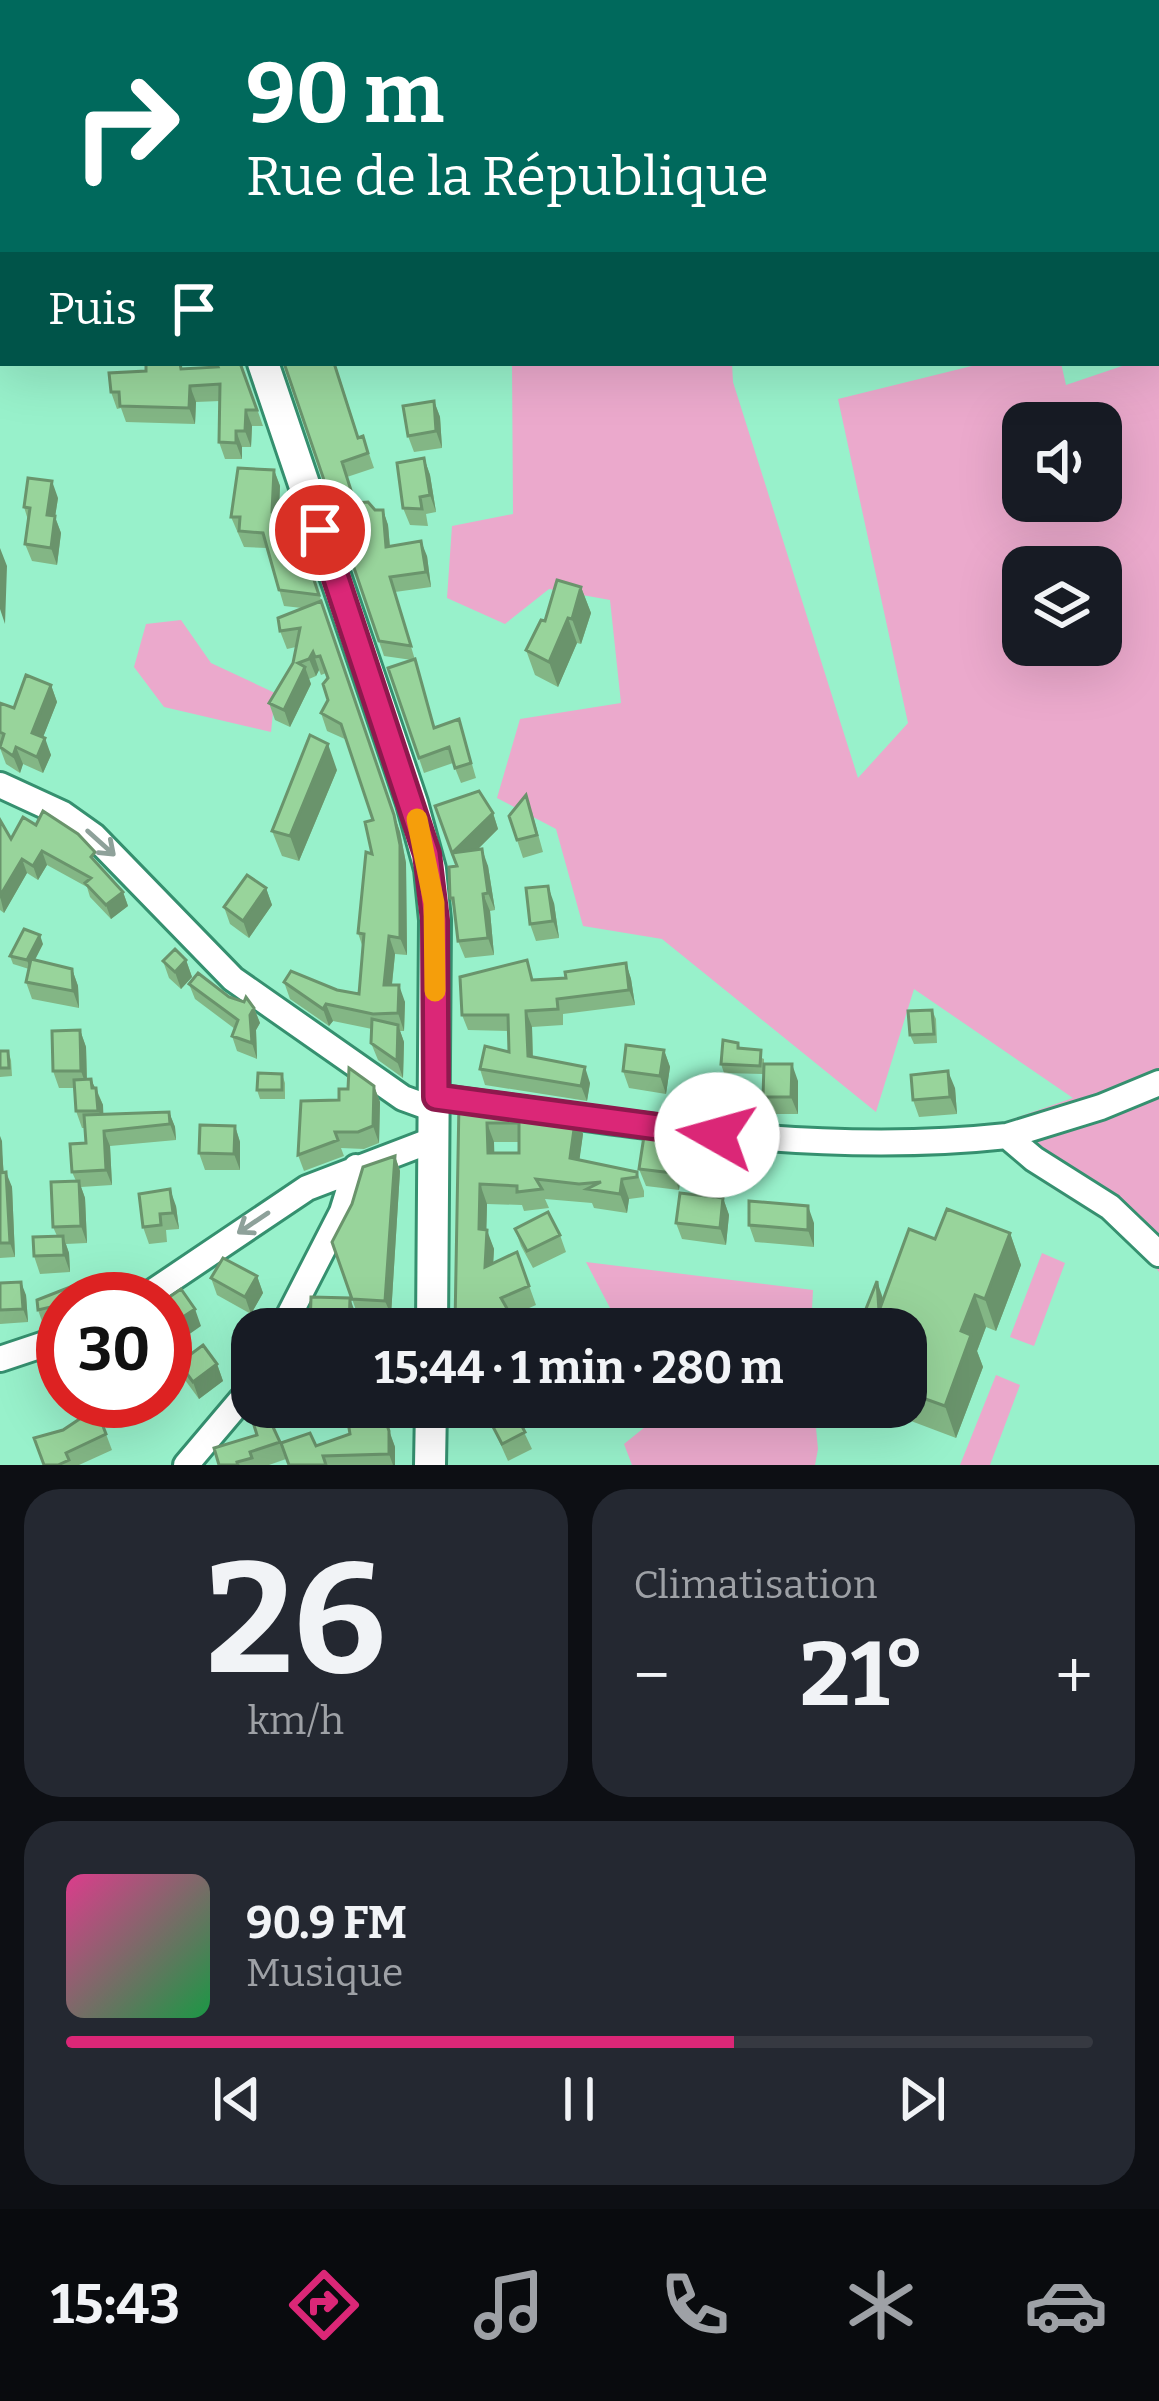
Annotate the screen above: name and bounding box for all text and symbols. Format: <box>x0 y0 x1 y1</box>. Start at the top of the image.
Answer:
text: 90 m <box>246 43 444 144</box>
icon: right <box>48 48 204 204</box>
text: Rue de la République <box>246 145 769 209</box>
icon: arrive <box>161 276 227 342</box>
text: Puis <box>48 282 137 336</box>
map controls <box>1002 402 1122 666</box>
button: sound <box>1002 402 1122 522</box>
pin <box>269 479 371 581</box>
icon: arrive <box>287 497 353 563</box>
button: layers <box>1002 546 1122 666</box>
one-way arrow <box>85 829 115 856</box>
position arrow <box>654 1072 780 1198</box>
one-way arrow <box>237 1210 271 1235</box>
speed limit sign: 30 <box>36 1272 192 1428</box>
text: 15:44 · 1 min · 280 m <box>375 1341 783 1395</box>
text: 26 <box>206 1526 386 1713</box>
text: Climatisation <box>634 1562 877 1608</box>
text: 21° <box>800 1621 925 1729</box>
text: − <box>634 1636 670 1715</box>
text: + <box>1055 1636 1093 1715</box>
text: km/h <box>247 1698 344 1744</box>
text: 90.9 FM <box>246 1896 407 1950</box>
text: Musique <box>246 1950 403 1996</box>
icon: previous <box>204 2066 270 2132</box>
icon: pause <box>546 2066 612 2132</box>
icon: next <box>889 2066 955 2132</box>
icon: directions <box>282 2263 366 2347</box>
icon: music <box>467 2263 551 2347</box>
icon: phone <box>653 2263 737 2347</box>
icon: climate <box>839 2263 923 2347</box>
icon: car <box>1024 2263 1108 2347</box>
text: 15:43 <box>51 2273 180 2337</box>

